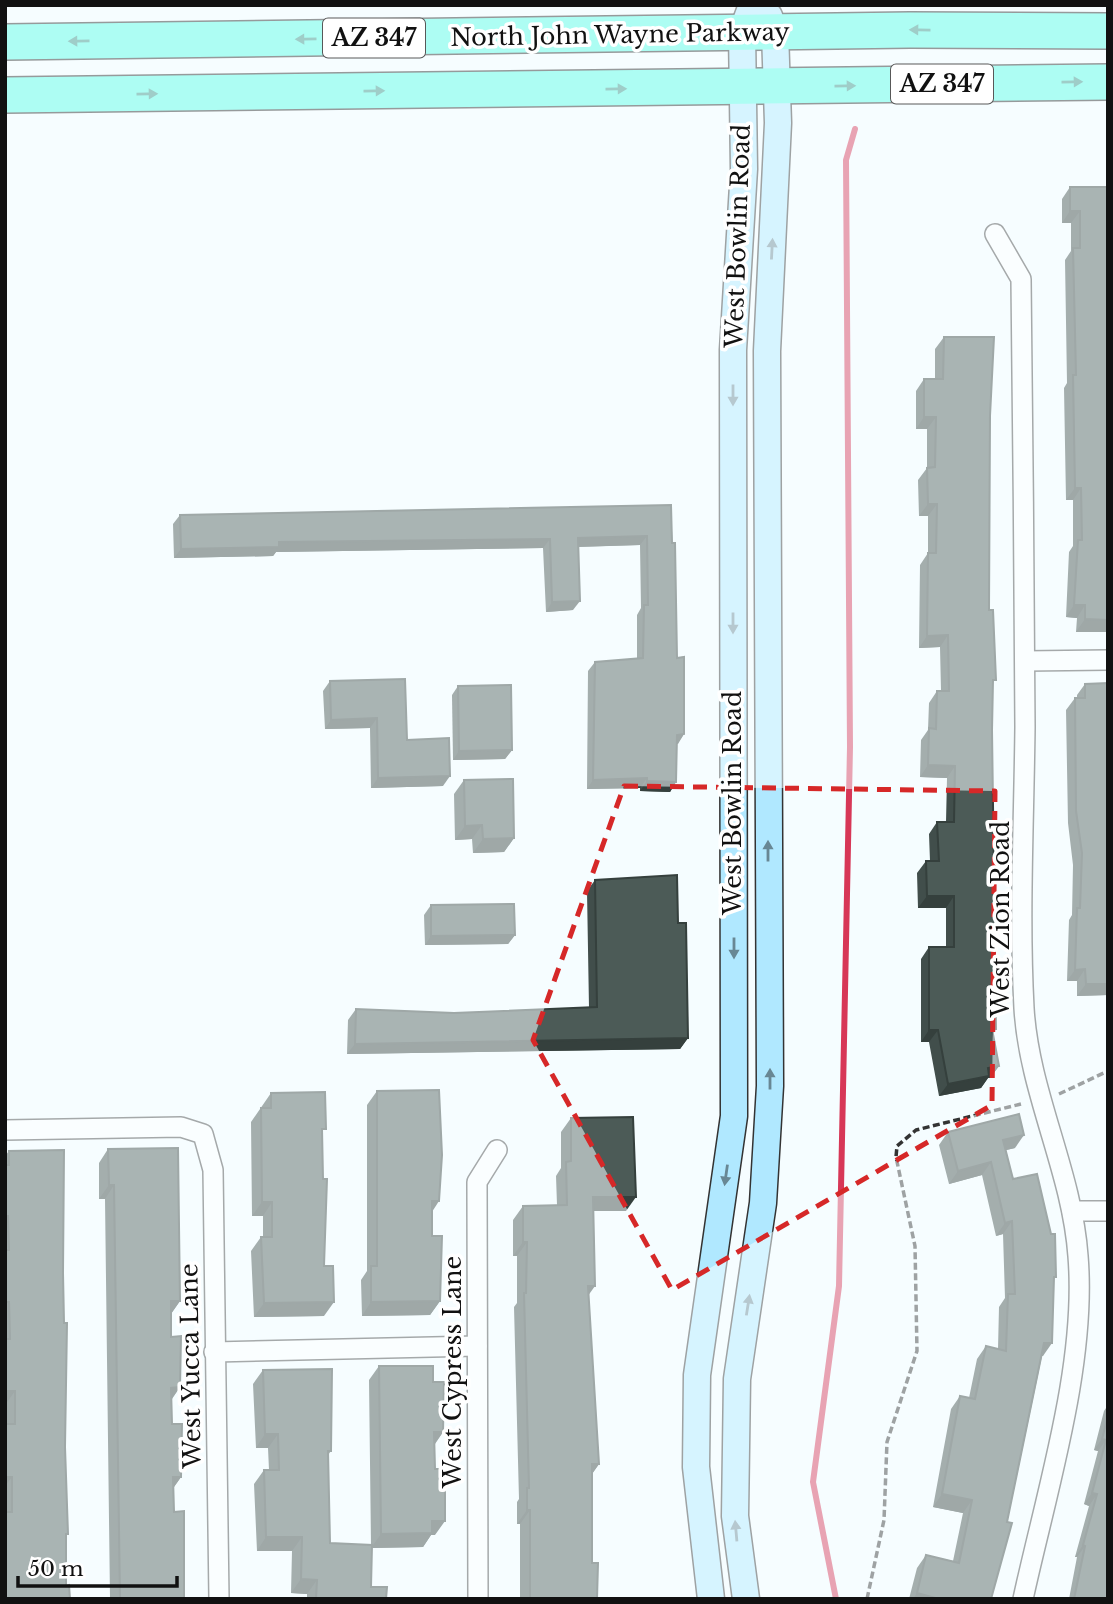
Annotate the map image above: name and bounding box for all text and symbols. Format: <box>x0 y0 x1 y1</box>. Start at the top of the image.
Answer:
street label: North John Wayne Parkway <box>450 17 791 52</box>
road number: AZ 347 <box>323 19 425 58</box>
one-way arrow <box>909 24 931 36</box>
one-way arrow <box>295 33 317 45</box>
one-way arrow <box>67 36 89 47</box>
road number: AZ 347 <box>891 64 993 104</box>
one-way arrow <box>1061 76 1083 88</box>
one-way arrow <box>834 80 856 92</box>
one-way arrow <box>606 83 628 95</box>
one-way arrow <box>364 85 386 97</box>
one-way arrow <box>136 88 158 100</box>
street label: West Bowlin Road <box>719 123 756 350</box>
one-way arrow <box>766 238 777 260</box>
one-way arrow <box>727 385 739 407</box>
one-way arrow <box>727 612 739 634</box>
street label: West Bowlin Road <box>718 691 747 916</box>
street label: West Zion Road <box>986 821 1015 1018</box>
one-way arrow <box>762 840 774 862</box>
one-way arrow <box>728 938 740 960</box>
one-way arrow <box>764 1067 776 1089</box>
one-way arrow <box>720 1165 731 1187</box>
street label: West Cypress Lane <box>438 1256 467 1489</box>
street label: West Yucca Lane <box>174 1263 207 1470</box>
one-way arrow <box>743 1294 754 1316</box>
one-way arrow <box>730 1520 741 1542</box>
scale bar <box>18 1544 177 1588</box>
text: 50 m <box>28 1556 84 1582</box>

